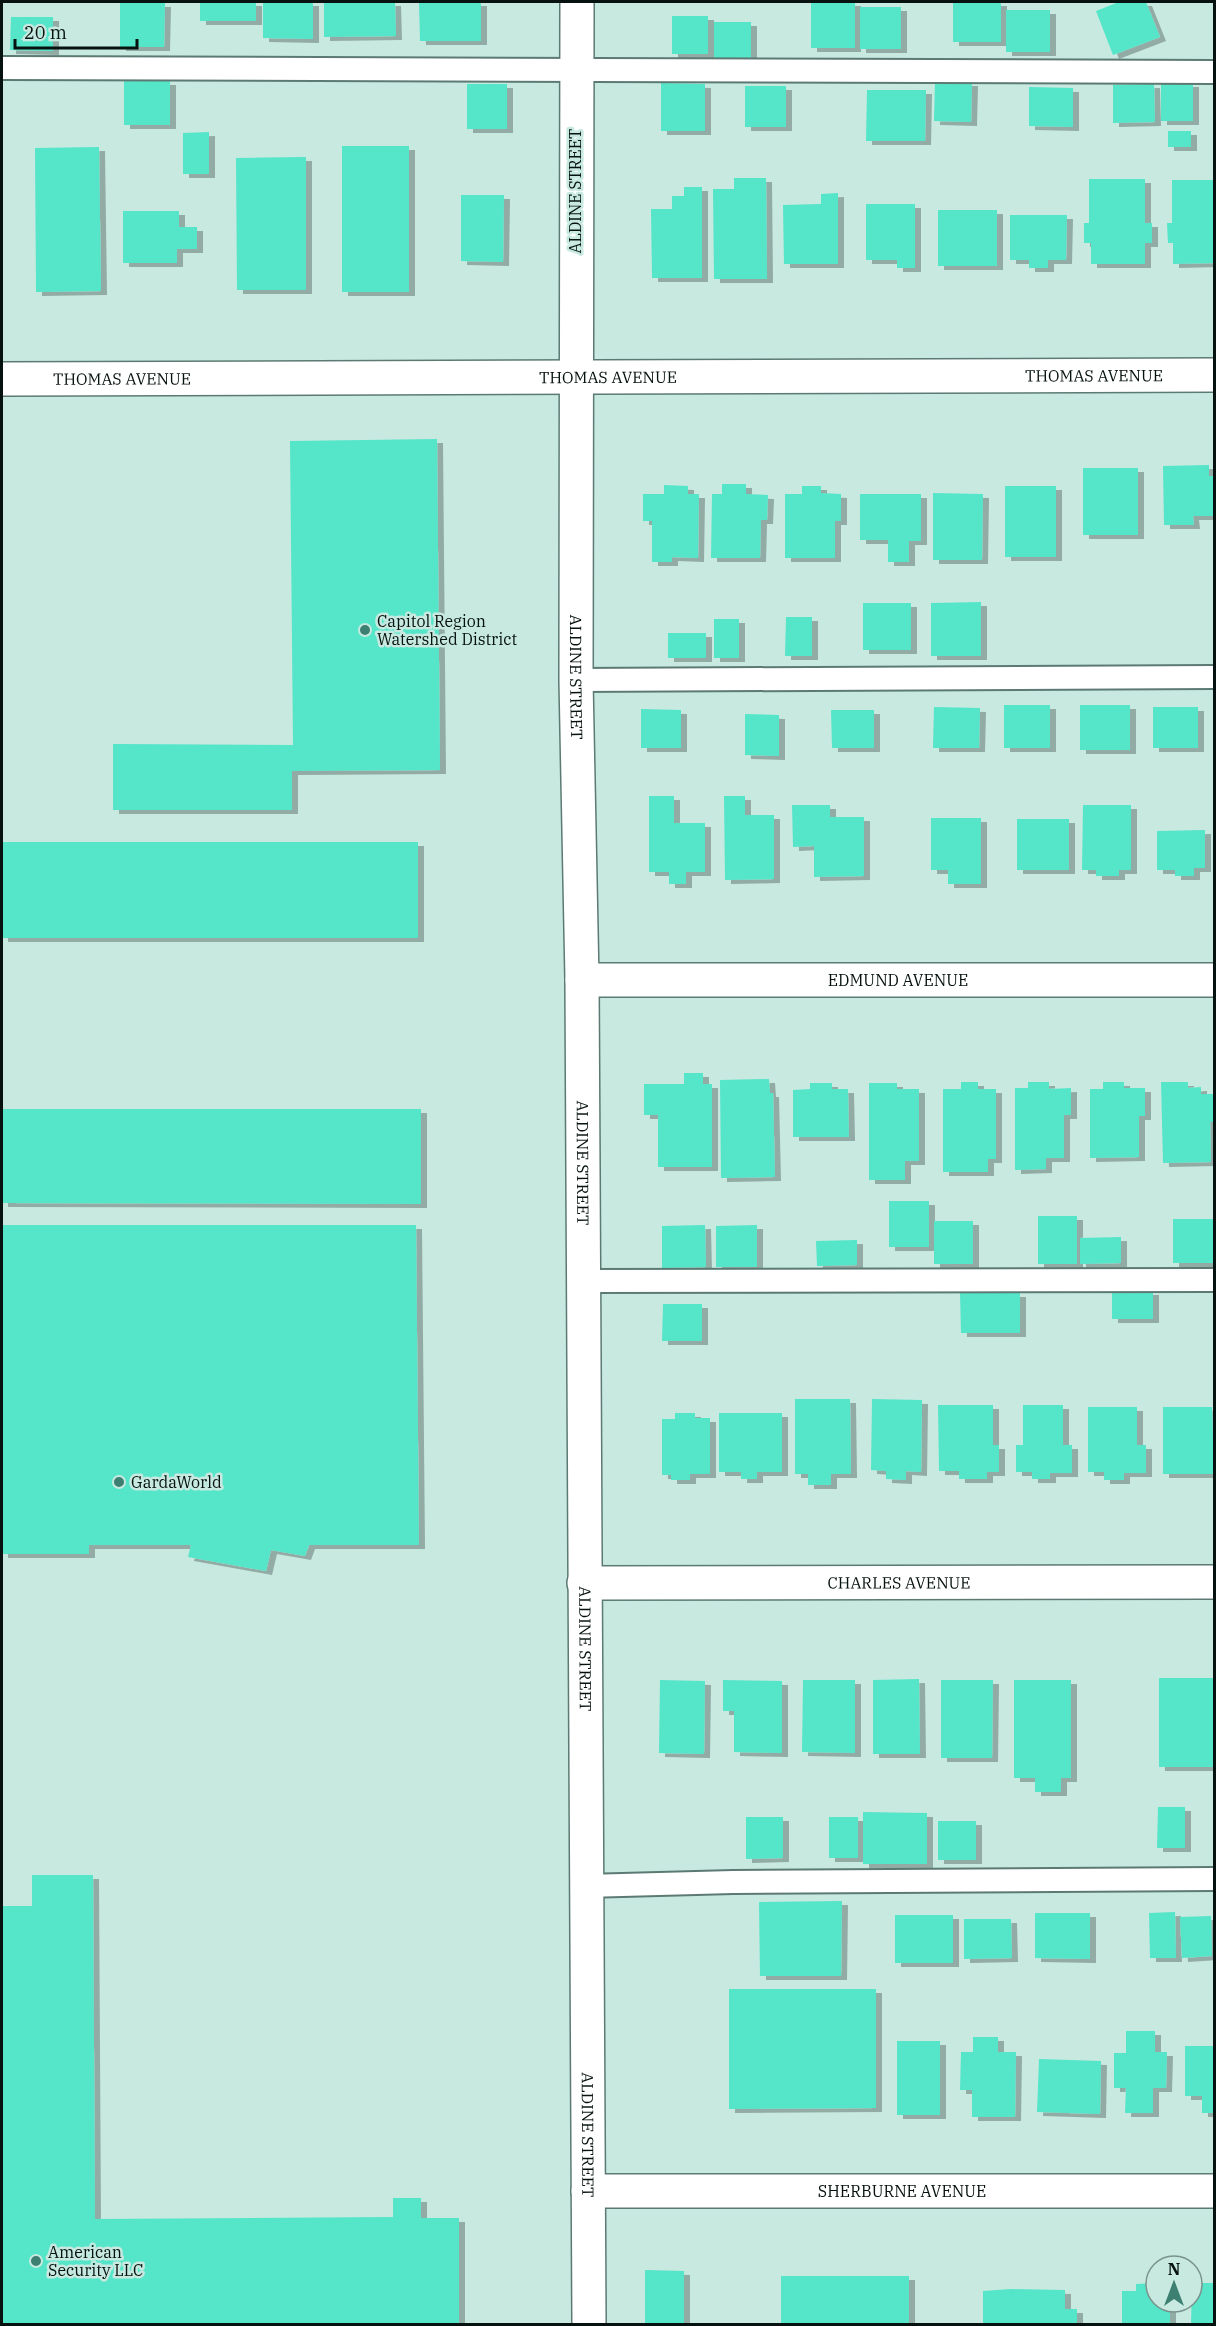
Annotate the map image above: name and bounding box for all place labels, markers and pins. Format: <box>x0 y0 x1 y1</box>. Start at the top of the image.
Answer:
place label: Capitol Region Watershed District <box>377 611 517 649</box>
marker: Capitol Region Watershed District <box>358 623 372 637</box>
place label: GardaWorld <box>131 1472 222 1492</box>
marker: GardaWorld <box>112 1475 126 1489</box>
place label: American Security LLC <box>48 2242 143 2280</box>
marker: American Security LLC <box>29 2254 43 2268</box>

